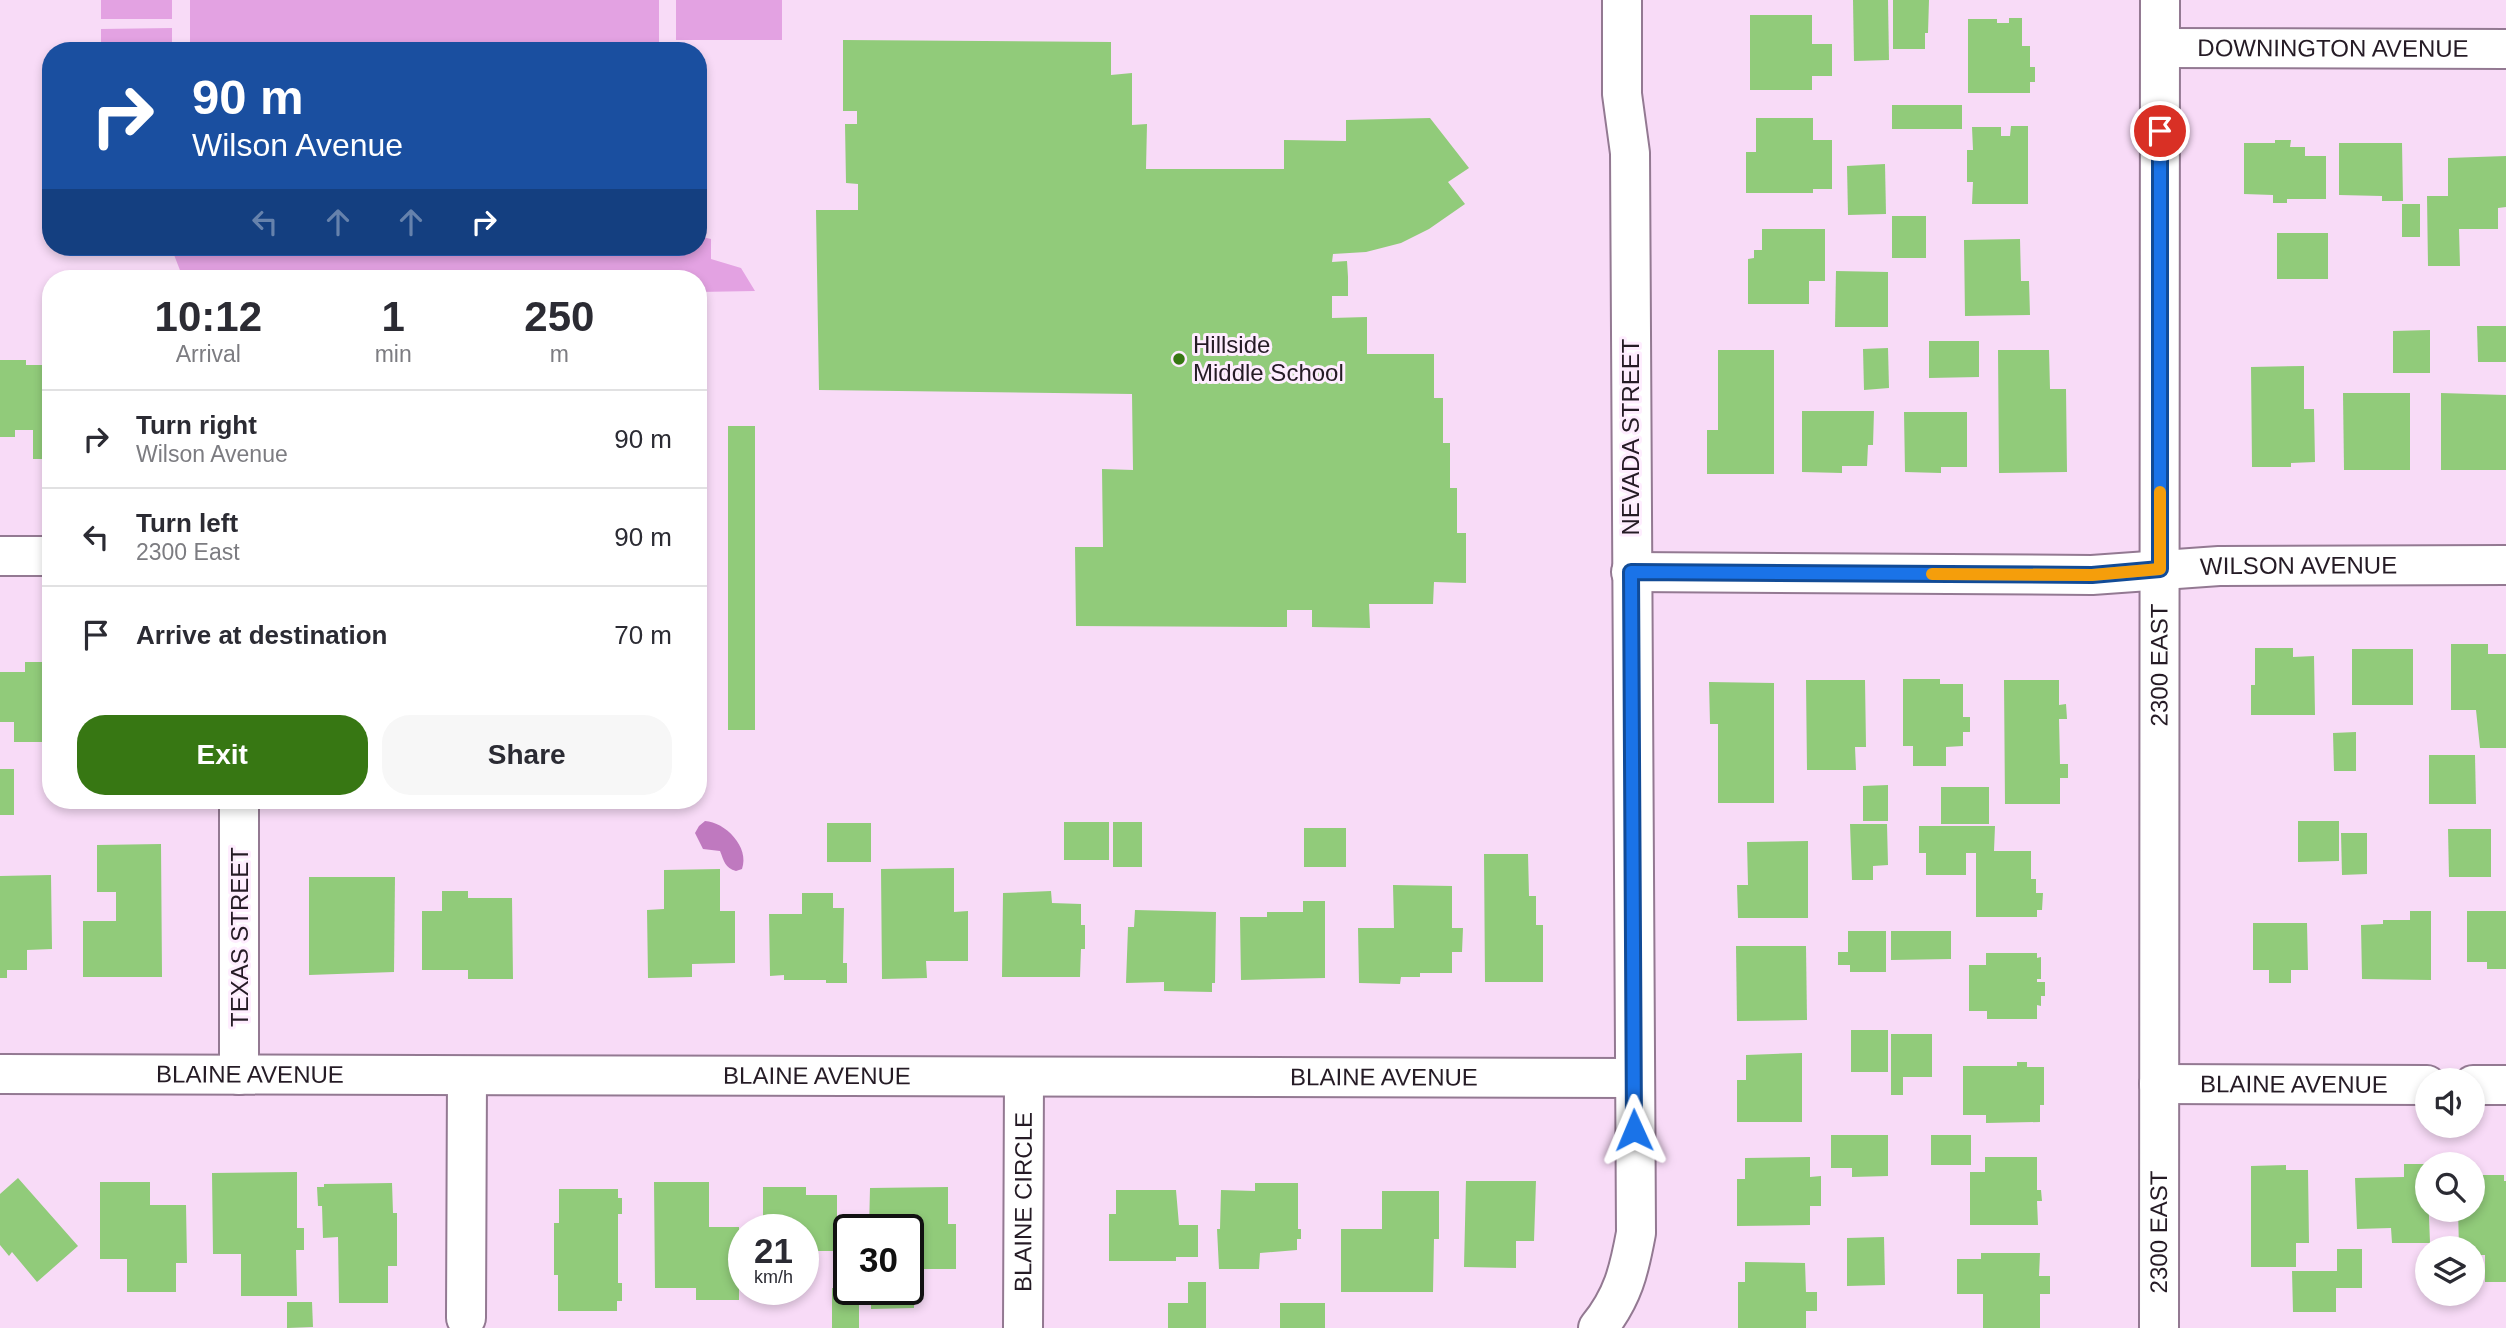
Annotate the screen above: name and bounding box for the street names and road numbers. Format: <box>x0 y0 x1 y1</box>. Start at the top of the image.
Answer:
street label: DOWNINGTON AVENUE <box>2197 34 2469 62</box>
street label: NEVADA STREET <box>1617 338 1644 535</box>
street label: WILSON AVENUE <box>2199 551 2397 580</box>
street label: 2300 EAST <box>2145 603 2173 726</box>
street label: TEXAS STREET <box>226 847 253 1027</box>
street label: BLAINE AVENUE <box>156 1060 344 1088</box>
street label: BLAINE AVENUE <box>723 1062 911 1089</box>
street label: BLAINE AVENUE <box>1290 1063 1478 1091</box>
street label: BLAINE AVENUE <box>2200 1070 2388 1098</box>
street label: BLAINE CIRCLE <box>1009 1112 1037 1292</box>
street label: 2300 EAST <box>2145 1170 2172 1293</box>

